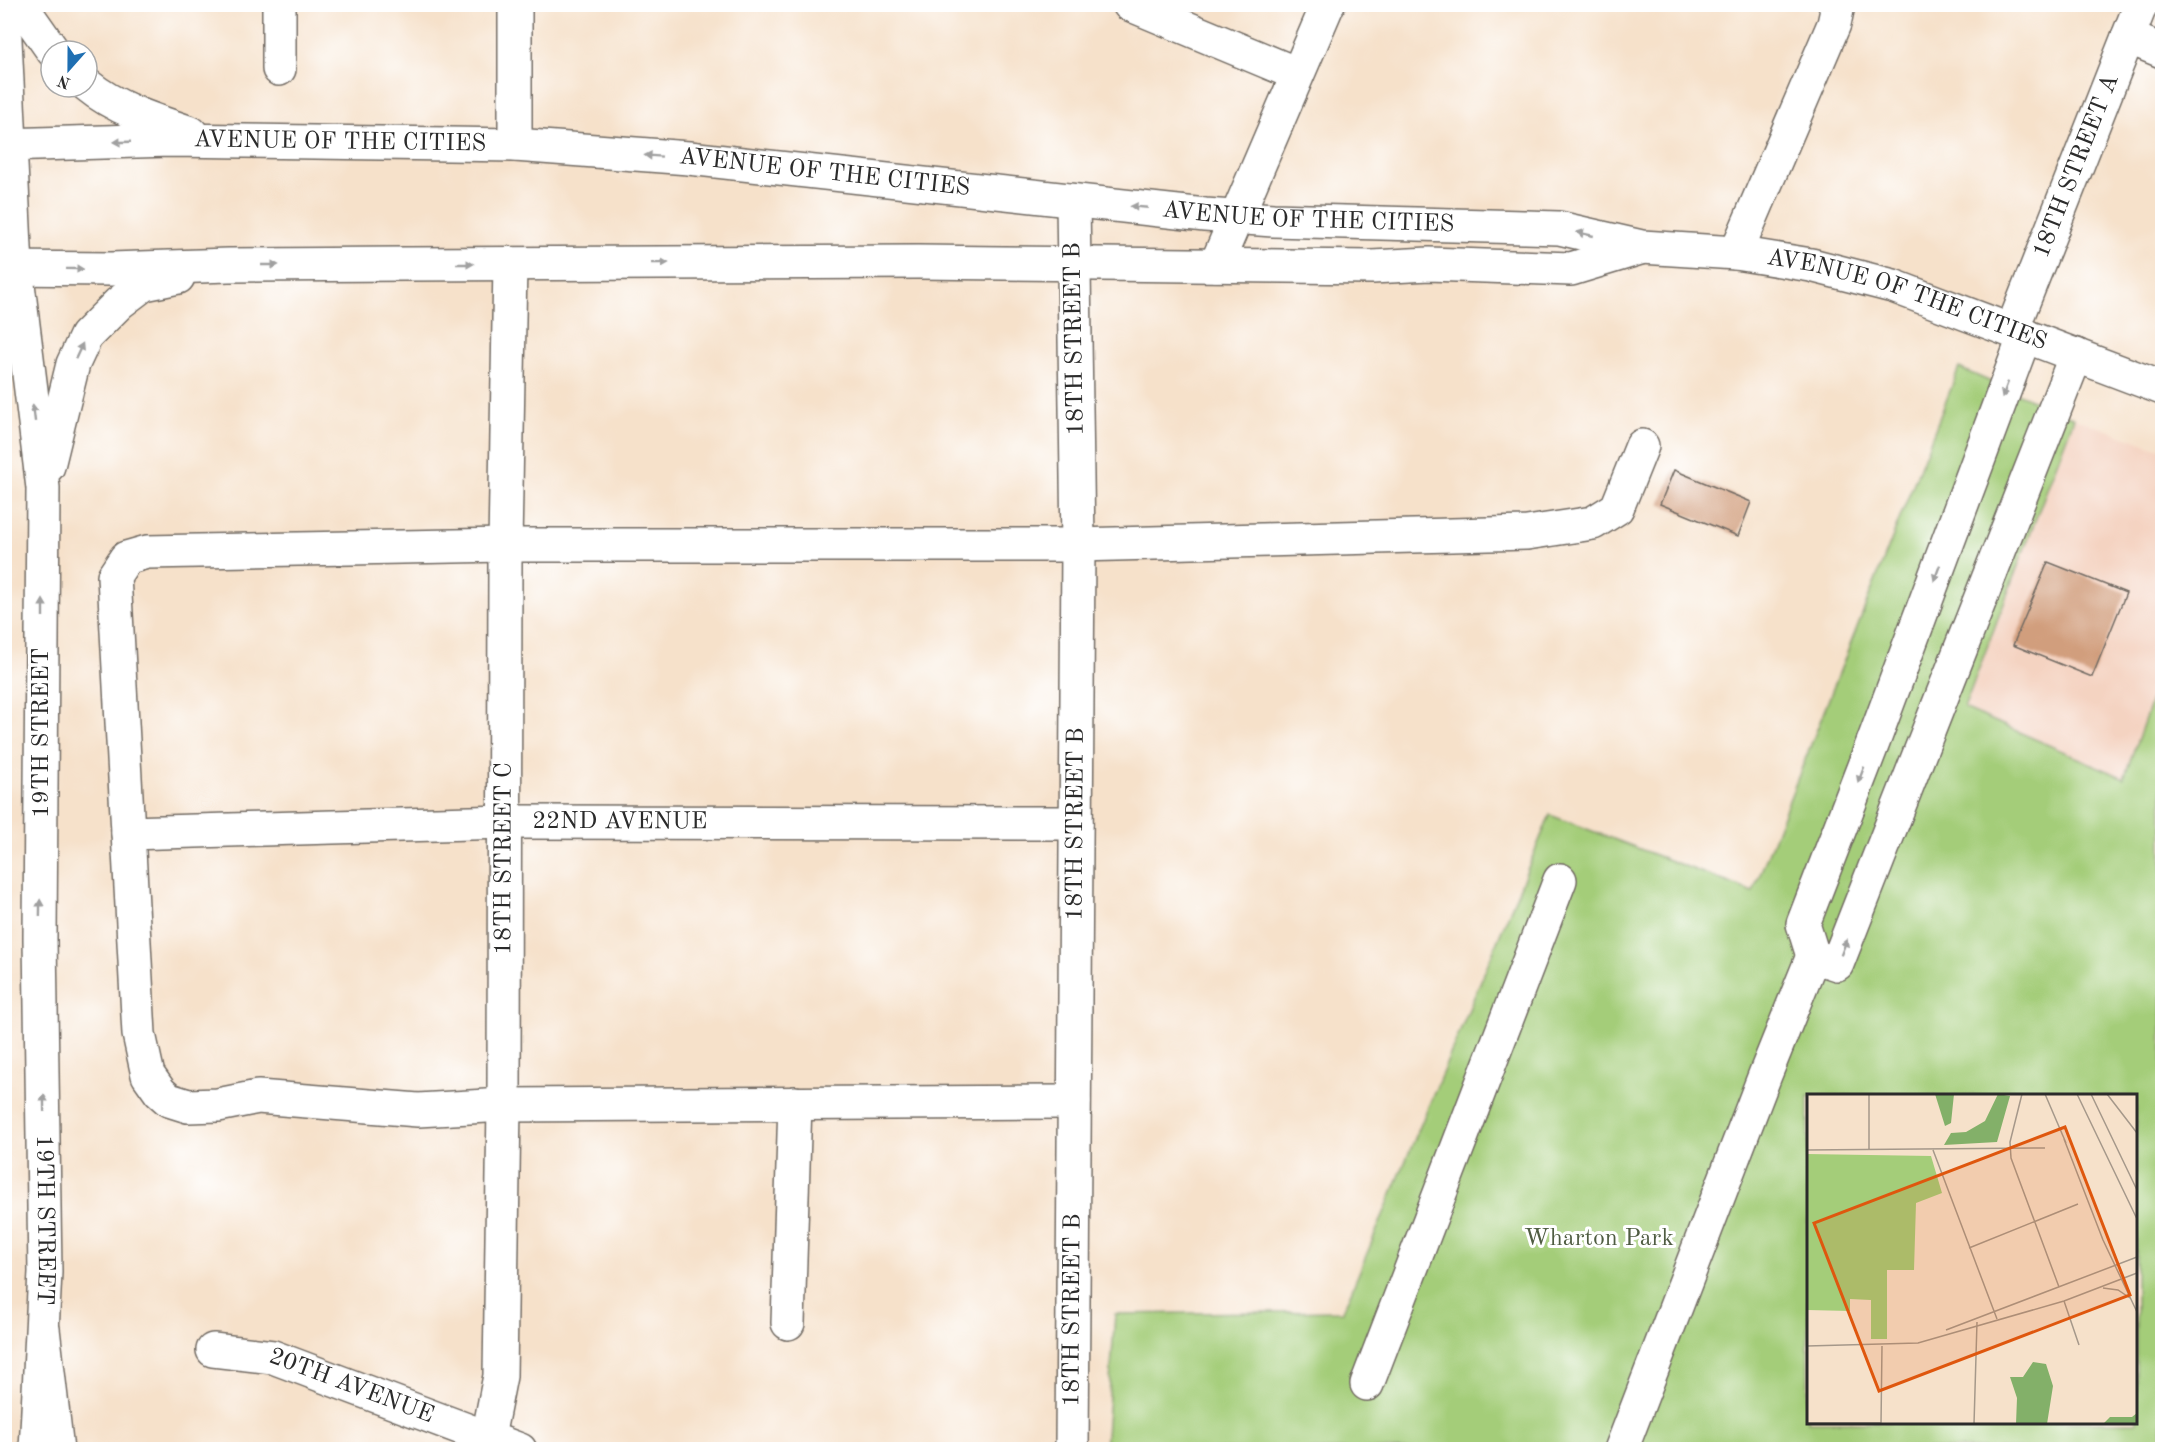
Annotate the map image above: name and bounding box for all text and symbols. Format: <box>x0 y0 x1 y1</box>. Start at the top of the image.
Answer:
north arrow <box>39 39 99 99</box>
text: N <box>55 71 73 91</box>
street label: 18TH STREET A <box>2030 71 2124 262</box>
street label: AVENUE OF THE CITIES <box>193 128 486 157</box>
one-way arrow <box>113 137 132 147</box>
street label: AVENUE OF THE CITIES <box>678 145 971 201</box>
one-way arrow <box>643 151 662 160</box>
street label: AVENUE OF THE CITIES <box>1161 198 1455 237</box>
one-way arrow <box>1130 202 1149 212</box>
one-way arrow <box>1575 228 1594 238</box>
street label: 18TH STREET B <box>1061 242 1089 436</box>
street label: AVENUE OF THE CITIES <box>1765 246 2050 355</box>
one-way arrow <box>650 258 669 268</box>
one-way arrow <box>455 259 474 269</box>
one-way arrow <box>260 260 279 269</box>
one-way arrow <box>65 264 84 273</box>
one-way arrow <box>74 341 84 359</box>
one-way arrow <box>1999 381 2009 399</box>
one-way arrow <box>29 404 39 423</box>
one-way arrow <box>1931 564 1941 582</box>
one-way arrow <box>38 598 48 617</box>
street label: 19TH STREET <box>30 648 54 818</box>
street label: 18TH STREET B <box>1064 727 1089 921</box>
street label: 18TH STREET C <box>492 762 517 955</box>
one-way arrow <box>1856 767 1866 785</box>
street label: 22ND AVENUE <box>532 810 707 834</box>
one-way arrow <box>35 898 45 917</box>
one-way arrow <box>1839 937 1849 955</box>
one-way arrow <box>39 1093 49 1112</box>
inset map <box>1807 1094 2137 1424</box>
street label: 19TH STREET <box>31 1135 57 1306</box>
street label: 18TH STREET B <box>1060 1213 1086 1407</box>
park label: Wharton Park <box>1524 1227 1674 1251</box>
street label: 20TH AVENUE <box>266 1345 437 1428</box>

